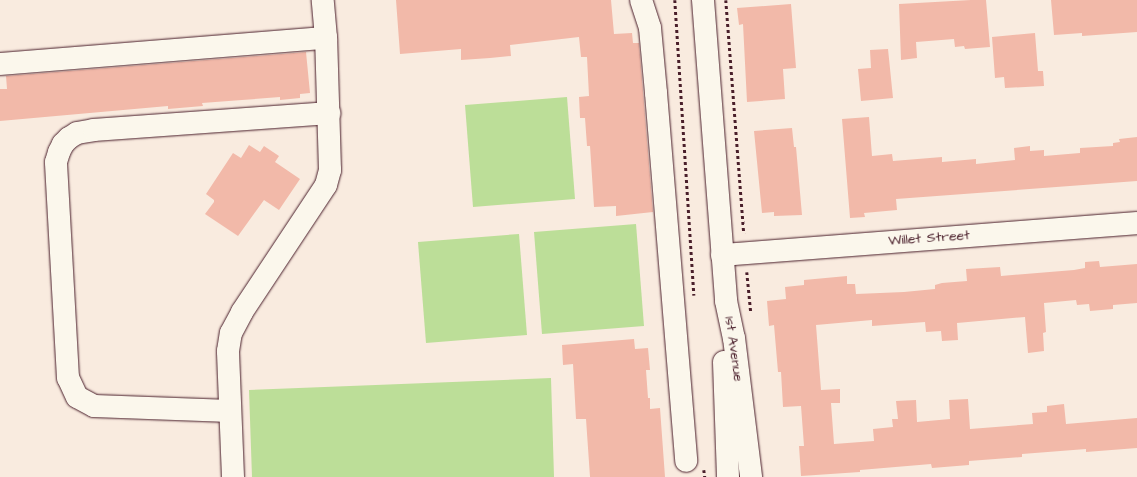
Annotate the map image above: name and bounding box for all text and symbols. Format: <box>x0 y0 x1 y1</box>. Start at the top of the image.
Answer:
street label: Willet Street <box>888 227 970 249</box>
street label: 1st Avenue <box>721 315 747 383</box>

